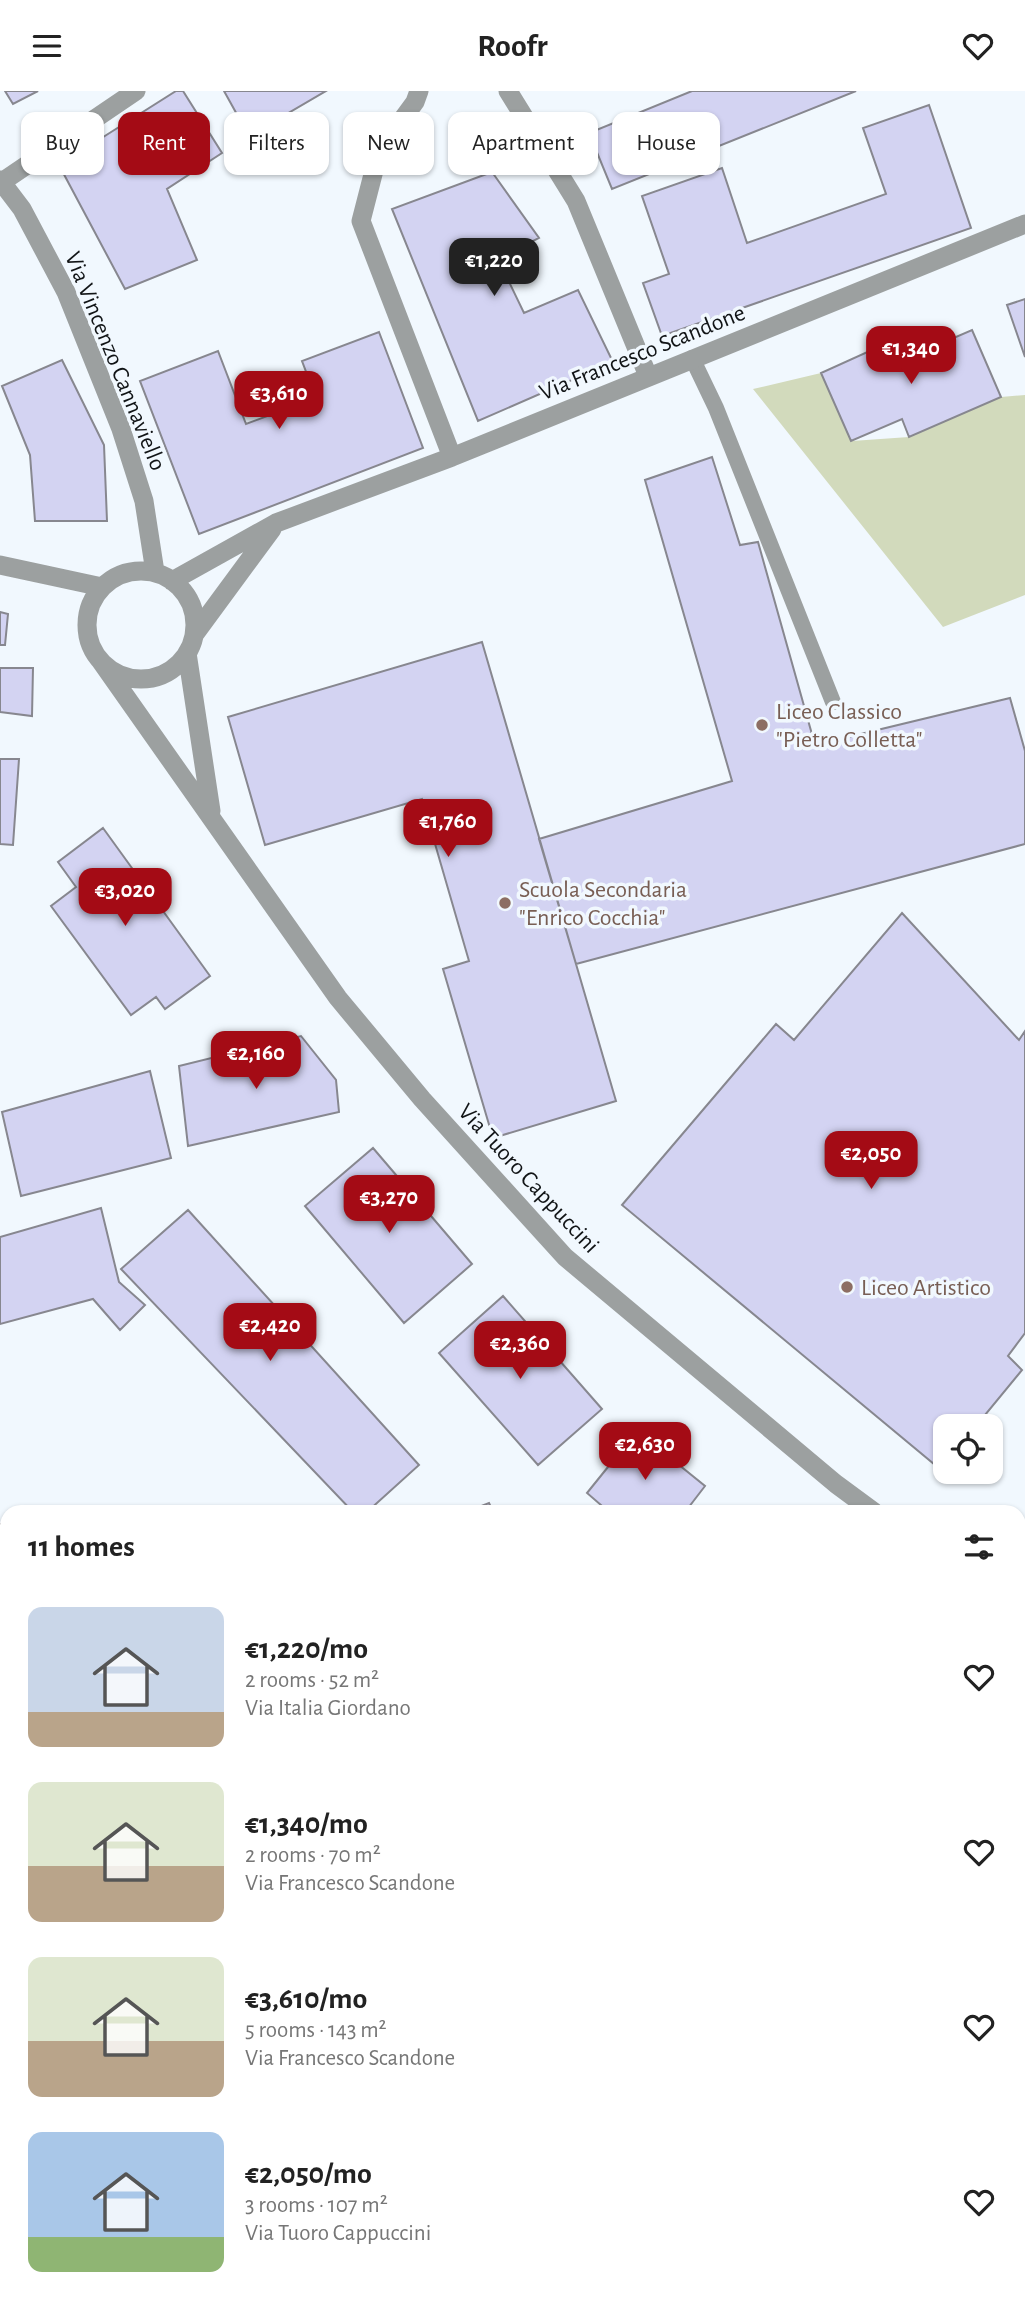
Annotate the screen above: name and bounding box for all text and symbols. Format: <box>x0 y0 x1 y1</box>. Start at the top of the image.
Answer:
icon: menu <box>28 27 66 65</box>
icon: heart <box>959 27 997 65</box>
text: Roofr <box>477 30 548 62</box>
chip: Buy <box>21 112 104 175</box>
chip: Rent <box>118 112 210 175</box>
chip: Filters <box>224 112 329 175</box>
chip: New <box>343 112 434 175</box>
chip: Apartment <box>448 112 598 175</box>
chip: House <box>612 112 720 175</box>
pin: €1,220 <box>437 239 551 298</box>
street label: Via Vincenzo Cannaviello <box>60 249 170 474</box>
text: €1,220 <box>465 249 523 272</box>
street label: Via Francesco Scandone <box>536 301 749 405</box>
pin: €1,340 <box>854 327 968 386</box>
text: €1,340 <box>882 337 940 360</box>
pin: €3,610 <box>222 371 336 431</box>
text: €3,610 <box>250 382 308 405</box>
place label: Liceo Classico "Pietro Colletta" <box>776 700 922 752</box>
marker: Liceo Classico "Pietro Colletta" <box>754 717 770 733</box>
pin: €1,760 <box>391 799 505 859</box>
text: €1,760 <box>419 810 477 833</box>
pin: €3,020 <box>68 869 182 928</box>
place label: Scuola Secondaria "Enrico Cocchia" <box>519 878 687 930</box>
text: €3,020 <box>95 879 155 902</box>
marker: Scuola Secondaria "Enrico Cocchia" <box>497 895 513 911</box>
pin: €2,160 <box>199 1031 313 1091</box>
text: €2,160 <box>227 1042 285 1065</box>
street label: Via Tuoro Cappuccini <box>453 1099 603 1258</box>
pin: €2,050 <box>814 1131 928 1191</box>
text: €2,050 <box>841 1142 901 1165</box>
pin: €3,270 <box>332 1175 446 1235</box>
text: €3,270 <box>360 1186 418 1209</box>
place label: Liceo Artistico <box>861 1276 991 1300</box>
marker: Liceo Artistico <box>839 1279 855 1295</box>
pin: €2,420 <box>213 1303 327 1363</box>
text: €2,420 <box>239 1314 301 1337</box>
pin: €2,360 <box>463 1321 577 1381</box>
text: €2,360 <box>490 1332 550 1355</box>
map controls <box>933 1414 1003 1484</box>
button: locate <box>933 1414 1003 1484</box>
pin: €2,630 <box>588 1423 702 1482</box>
text: €2,630 <box>615 1433 675 1456</box>
icon: filters <box>960 1528 998 1566</box>
text: 11 homes <box>28 1532 135 1562</box>
text: €1,220/mo <box>245 1634 368 1664</box>
icon: home <box>84 1635 168 1719</box>
icon: heart <box>960 1658 998 1696</box>
text: 2 rooms · 52 m² <box>245 1669 379 1692</box>
text: Via Italia Giordano <box>245 1697 411 1720</box>
text: €1,340/mo <box>245 1809 368 1839</box>
icon: home <box>84 1810 168 1894</box>
icon: heart <box>960 1833 998 1871</box>
text: 2 rooms · 70 m² <box>245 1844 381 1867</box>
text: Via Francesco Scandone <box>245 1872 455 1895</box>
text: €3,610/mo <box>245 1984 367 2014</box>
icon: home <box>84 1985 168 2069</box>
icon: heart <box>960 2008 998 2046</box>
text: 5 rooms · 143 m² <box>245 2019 387 2042</box>
text: Via Francesco Scandone <box>245 2047 455 2070</box>
text: €2,050/mo <box>245 2159 372 2189</box>
icon: home <box>84 2160 168 2244</box>
icon: heart <box>960 2183 998 2221</box>
text: 3 rooms · 107 m² <box>245 2194 388 2217</box>
text: Via Tuoro Cappuccini <box>245 2222 431 2245</box>

